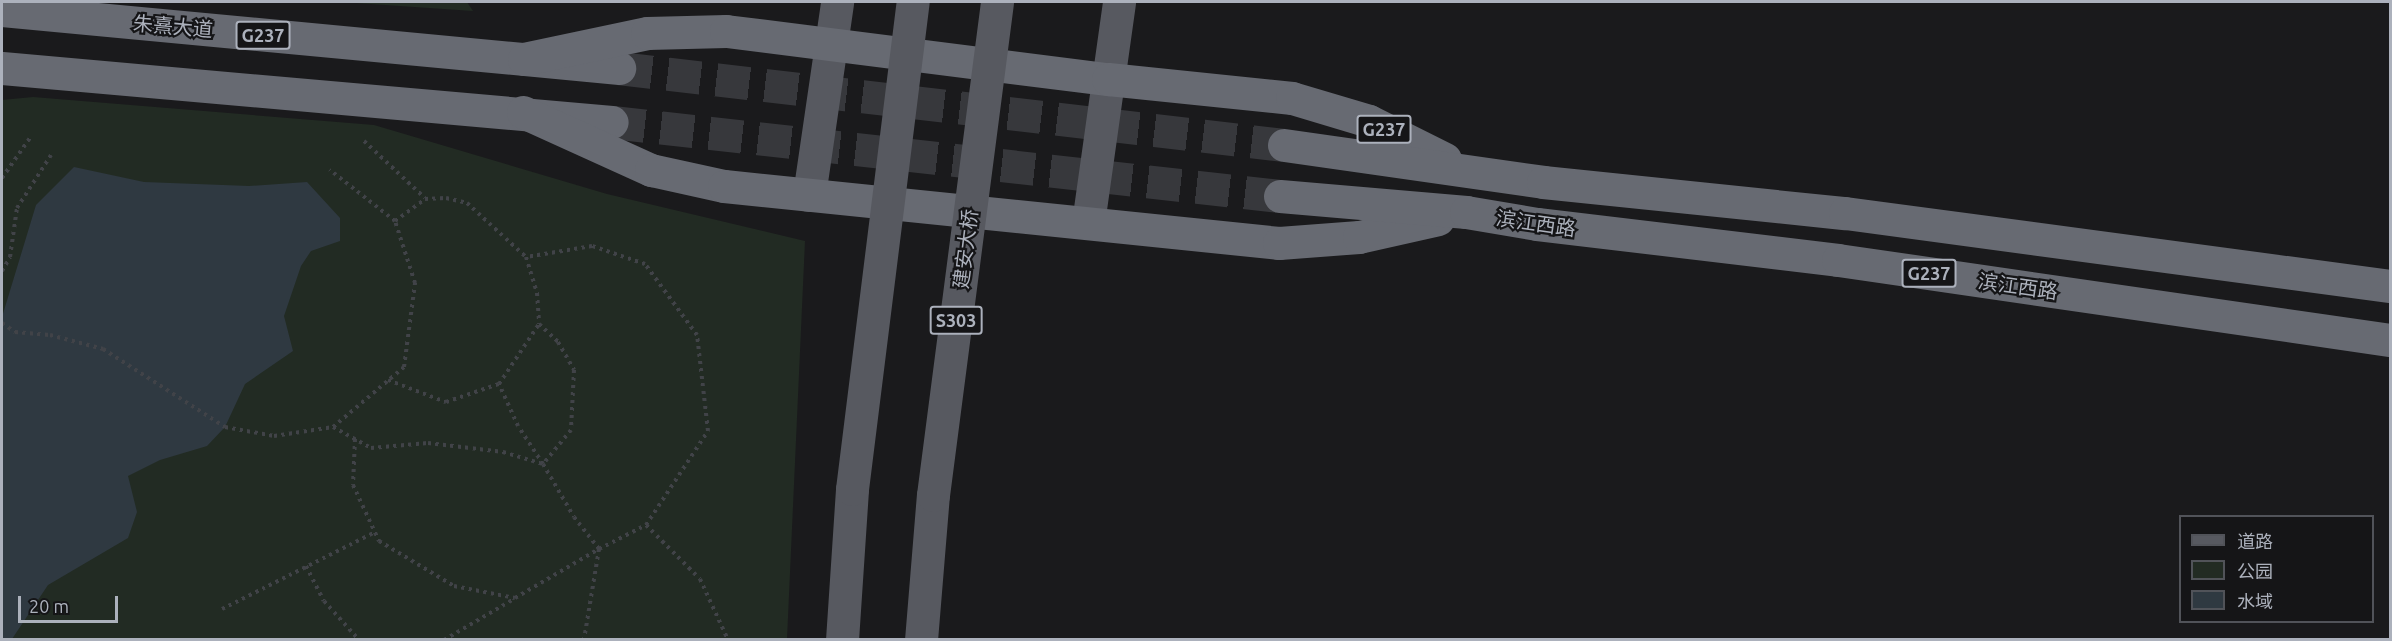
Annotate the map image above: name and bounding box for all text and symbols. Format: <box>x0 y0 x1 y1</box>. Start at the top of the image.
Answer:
street label: 朱熹大道 <box>132 11 214 41</box>
road number: G237 <box>234 20 292 50</box>
road number: G237 <box>1356 114 1412 144</box>
street label: 滨江西路 <box>1495 206 1577 240</box>
street label: 建安大桥 <box>948 208 982 290</box>
road number: G237 <box>1900 258 1958 288</box>
street label: 滨江西路 <box>1977 269 2059 303</box>
road number: S303 <box>929 305 983 335</box>
legend <box>2179 515 2374 623</box>
text: 道路 <box>2237 531 2273 551</box>
text: 公园 <box>2237 561 2273 581</box>
scale bar <box>21 584 122 622</box>
text: 水域 <box>2237 591 2273 611</box>
text: 20 m <box>29 596 69 616</box>

